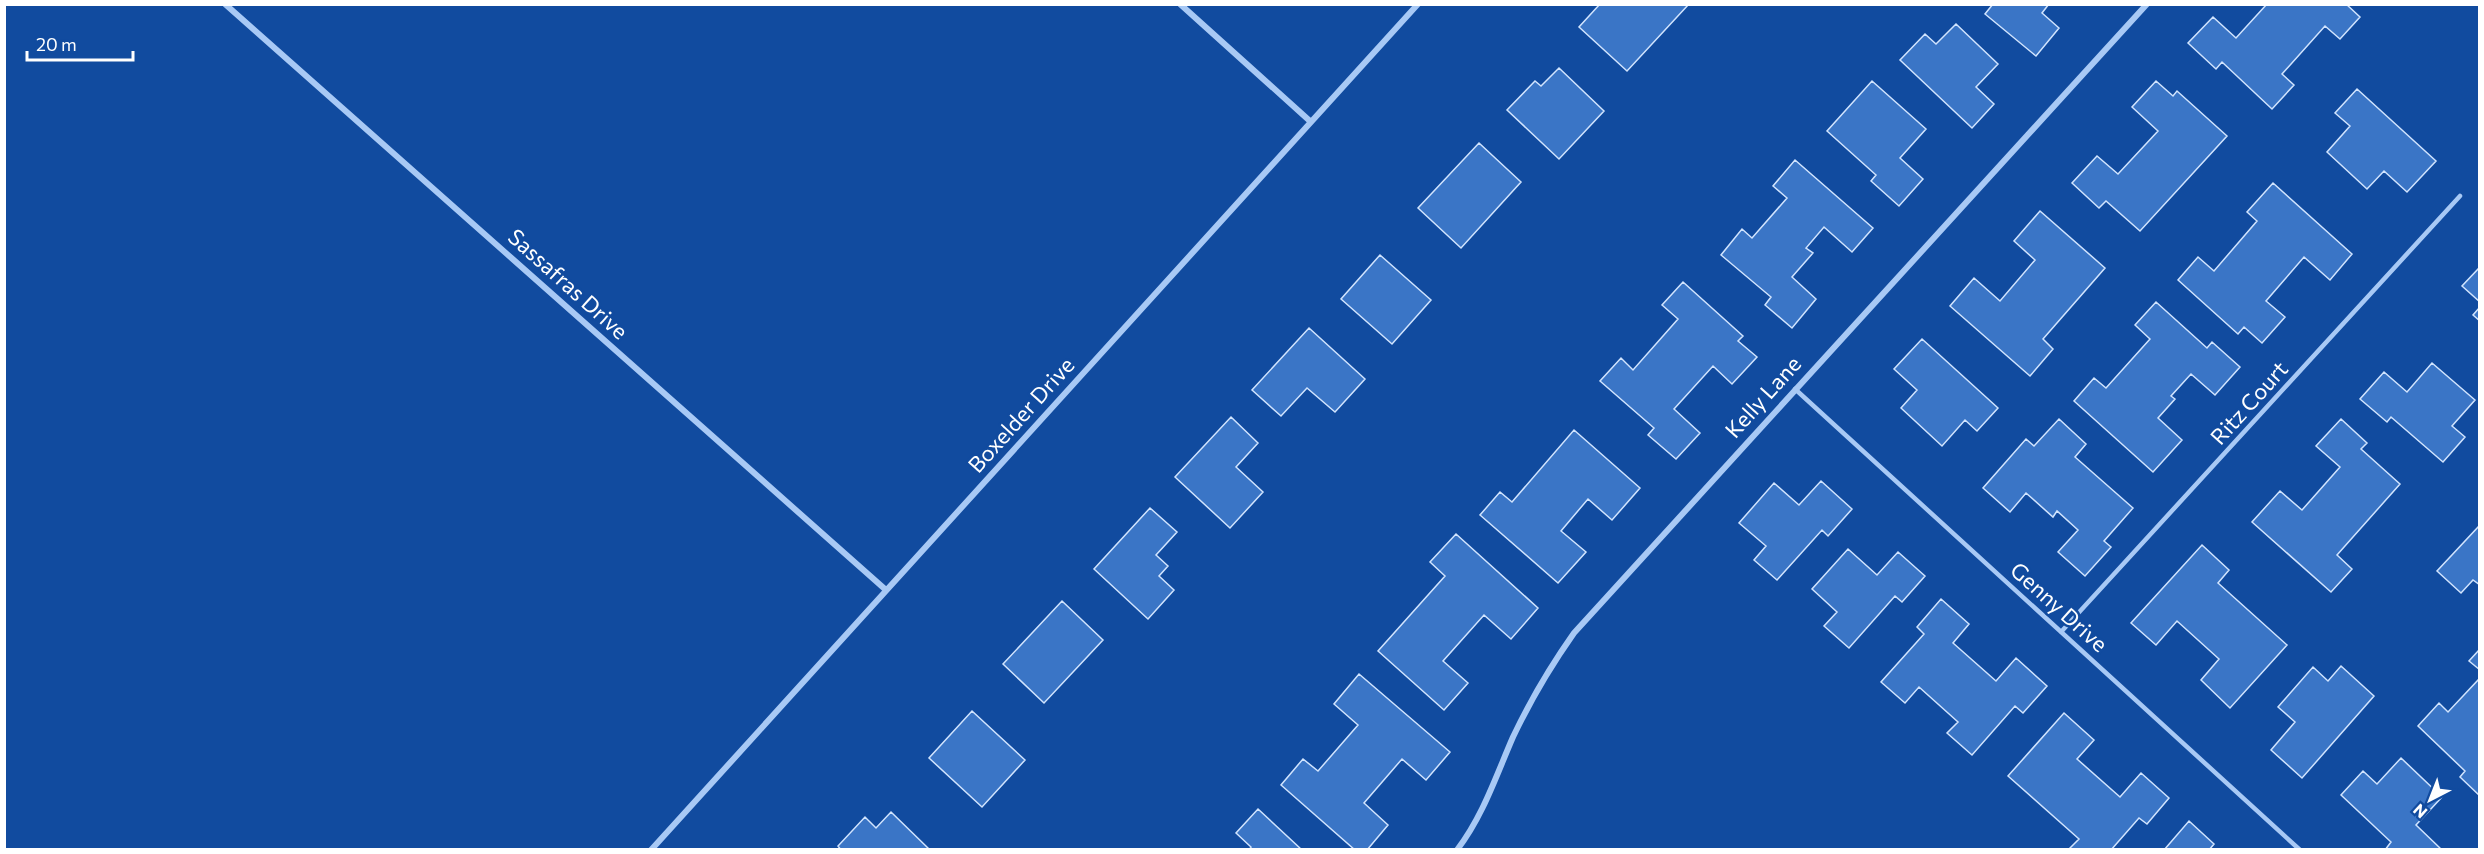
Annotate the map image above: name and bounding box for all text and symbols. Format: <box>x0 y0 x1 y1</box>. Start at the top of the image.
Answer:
scale bar <box>27 24 134 62</box>
text: 20 m <box>36 33 77 55</box>
street label: Sassafras Drive <box>503 223 634 345</box>
street label: Kelly Lane <box>1719 350 1806 443</box>
street label: Boxelder Drive <box>962 351 1079 478</box>
street label: Ritz Court <box>2204 355 2293 450</box>
street label: Genny Drive <box>2005 556 2113 657</box>
north arrow <box>2400 770 2460 830</box>
text: N <box>2409 800 2430 823</box>

